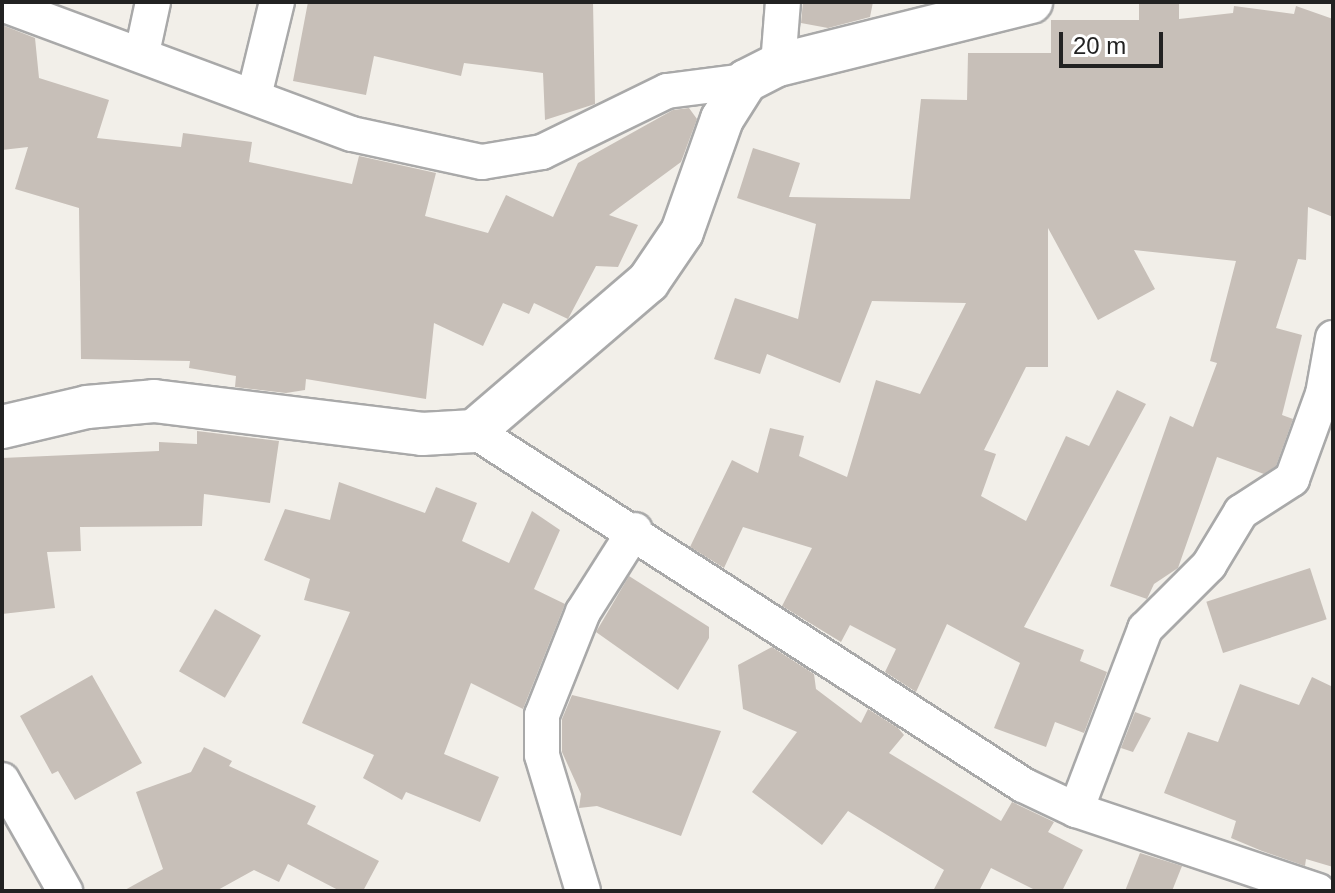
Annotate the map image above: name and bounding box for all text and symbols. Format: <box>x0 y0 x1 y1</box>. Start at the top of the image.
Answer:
scale bar <box>1063 16 1167 66</box>
text: 20 m <box>1073 32 1126 59</box>

